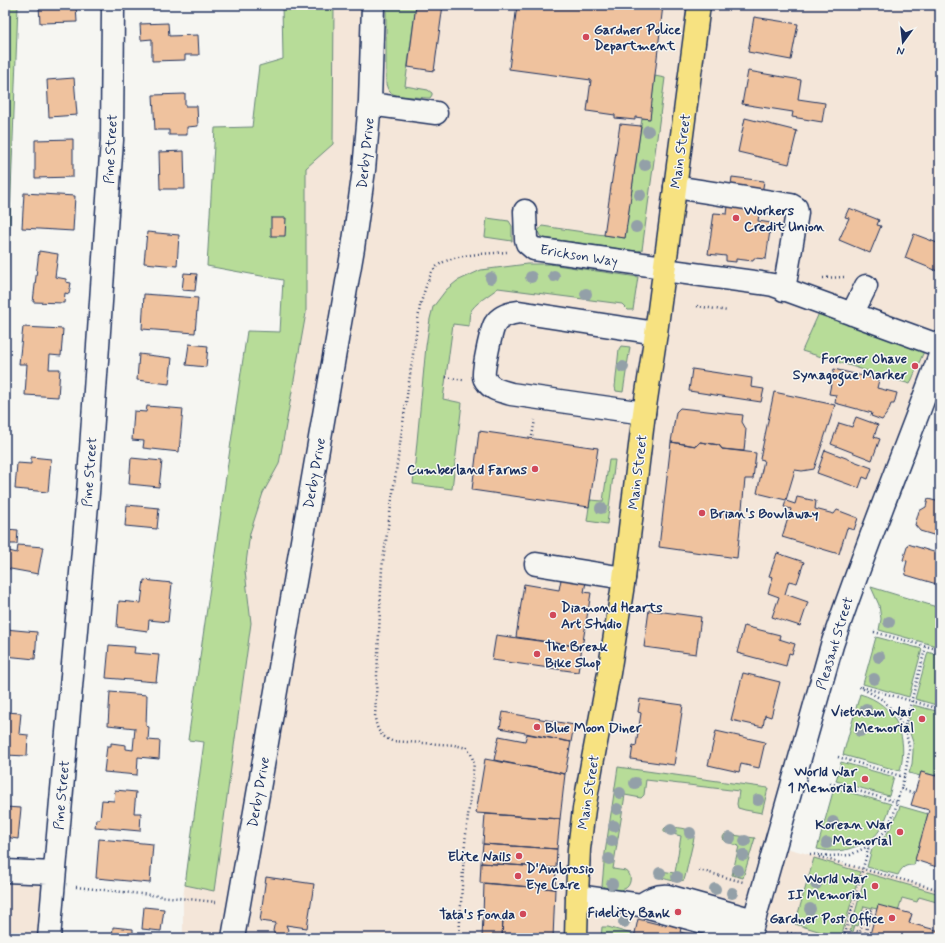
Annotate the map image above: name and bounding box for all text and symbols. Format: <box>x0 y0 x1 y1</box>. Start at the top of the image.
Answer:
place label: Gardner Police Department <box>594 21 681 55</box>
north arrow <box>883 22 923 62</box>
marker: Gardner Police Department <box>581 32 591 42</box>
text: N <box>895 43 906 58</box>
street label: Main Street <box>667 112 695 190</box>
street label: Pine Street <box>100 113 122 184</box>
street label: Derby Drive <box>353 117 379 189</box>
place label: Workers Credit Union <box>743 202 826 236</box>
marker: Workers Credit Union <box>731 213 741 223</box>
street label: Erickson Way <box>539 241 619 271</box>
place label: Former Ohave Synagogue Marker <box>793 350 907 387</box>
marker: Former Ohave Synagogue Marker <box>910 361 920 371</box>
street label: Main Street <box>624 433 652 511</box>
street label: Pine Street <box>79 436 101 508</box>
street label: Derby Drive <box>300 437 330 510</box>
place label: Cumberland Farms <box>407 461 528 479</box>
marker: Cumberland Farms <box>530 464 540 474</box>
place label: Brian's Bowlaway <box>710 505 819 523</box>
marker: Brian's Bowlaway <box>697 508 707 518</box>
street label: Pleasant Street <box>812 594 858 692</box>
place label: Diamond Hearts Art Studio <box>561 599 663 633</box>
marker: Diamond Hearts Art Studio <box>548 610 558 620</box>
place label: The Break Bike Shop <box>545 638 608 672</box>
marker: The Break Bike Shop <box>532 649 542 659</box>
place label: Vietnam War Memorial <box>831 703 914 737</box>
marker: Vietnam War Memorial <box>917 714 927 724</box>
place label: Blue Moon Diner <box>545 719 643 737</box>
marker: Blue Moon Diner <box>532 722 542 732</box>
street label: Main Street <box>574 753 604 831</box>
street label: Derby Drive <box>244 756 274 829</box>
street label: Pine Street <box>50 759 74 831</box>
place label: World War 1 Memorial <box>788 763 857 797</box>
marker: World War 1 Memorial <box>860 774 870 784</box>
place label: Korean War Memorial <box>815 816 893 850</box>
marker: Korean War Memorial <box>895 827 905 837</box>
place label: Elite Nails <box>448 848 512 866</box>
marker: Elite Nails <box>514 851 524 861</box>
place label: D'Ambrosio Eye Care <box>526 860 594 894</box>
place label: World War II Memorial <box>788 870 867 904</box>
marker: D'Ambrosio Eye Care <box>513 871 523 881</box>
marker: World War II Memorial <box>870 881 880 891</box>
place label: Fidelity Bank <box>587 904 670 922</box>
place label: Tata's Fonda <box>439 906 515 924</box>
marker: Fidelity Bank <box>673 907 683 917</box>
marker: Tata's Fonda <box>518 909 528 919</box>
place label: Gardner Post Office <box>769 910 884 928</box>
marker: Gardner Post Office <box>887 913 897 923</box>

